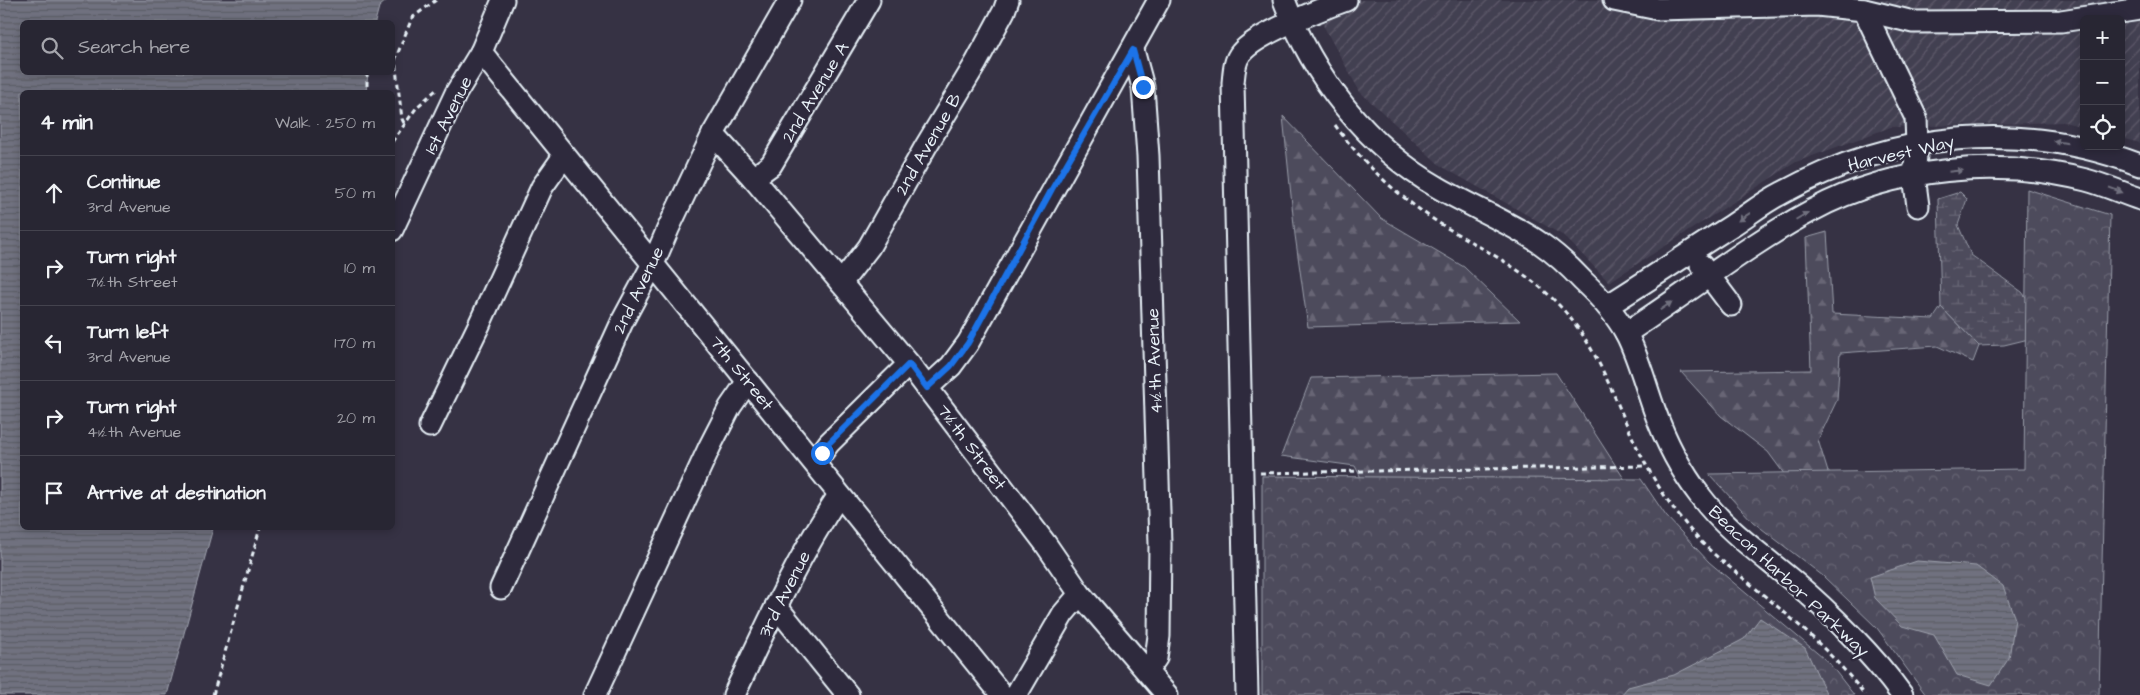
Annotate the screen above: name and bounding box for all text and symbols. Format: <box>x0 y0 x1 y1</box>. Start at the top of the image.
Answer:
map controls <box>2080 15 2125 150</box>
button: + <box>2080 15 2125 60</box>
search box <box>20 20 395 75</box>
icon: search <box>38 34 66 62</box>
text: Search here <box>78 34 190 61</box>
street label: 2nd Avenue A <box>776 37 855 147</box>
button: − <box>2080 60 2125 105</box>
street label: 1st Avenue <box>418 72 479 158</box>
route end <box>1132 76 1155 99</box>
street label: 2nd Avenue B <box>889 88 968 200</box>
button: locate <box>2080 105 2125 150</box>
text: 4 min <box>40 108 93 137</box>
text: Walk · 250 m <box>275 112 375 134</box>
street label: Harvest Way <box>1845 129 1957 179</box>
one-way arrow <box>2051 138 2067 146</box>
one-way arrow <box>1949 167 1965 175</box>
text: Continue <box>87 169 161 196</box>
icon: ahead <box>40 179 68 207</box>
text: 50 m <box>335 182 375 204</box>
one-way arrow <box>2109 186 2124 194</box>
text: 3rd Avenue <box>87 196 171 218</box>
one-way arrow <box>1738 212 1751 221</box>
one-way arrow <box>1795 212 1808 221</box>
street label: 2nd Avenue <box>607 242 670 338</box>
text: Turn right <box>87 244 176 271</box>
icon: right <box>40 254 68 282</box>
text: 10 m <box>344 257 375 279</box>
text: 7½th Street <box>87 271 177 293</box>
one-way arrow <box>1659 300 1672 311</box>
street label: 4½th Avenue <box>1140 307 1169 414</box>
text: Turn left <box>87 319 168 346</box>
icon: left <box>40 329 68 357</box>
street label: 7th Street <box>704 330 780 417</box>
text: 170 m <box>334 332 375 354</box>
text: 3rd Avenue <box>87 346 171 368</box>
text: Turn right <box>87 394 176 421</box>
street label: 7½th Street <box>931 399 1013 496</box>
icon: right <box>40 404 68 432</box>
text: 20 m <box>337 407 375 429</box>
text: 4½th Avenue <box>87 421 181 443</box>
route start <box>811 442 834 465</box>
icon: arrive <box>40 479 68 507</box>
text: Arrive at destination <box>87 480 266 507</box>
street label: Beacon Harbor Parkway <box>1702 500 1875 664</box>
street label: 3rd Avenue <box>752 546 817 642</box>

